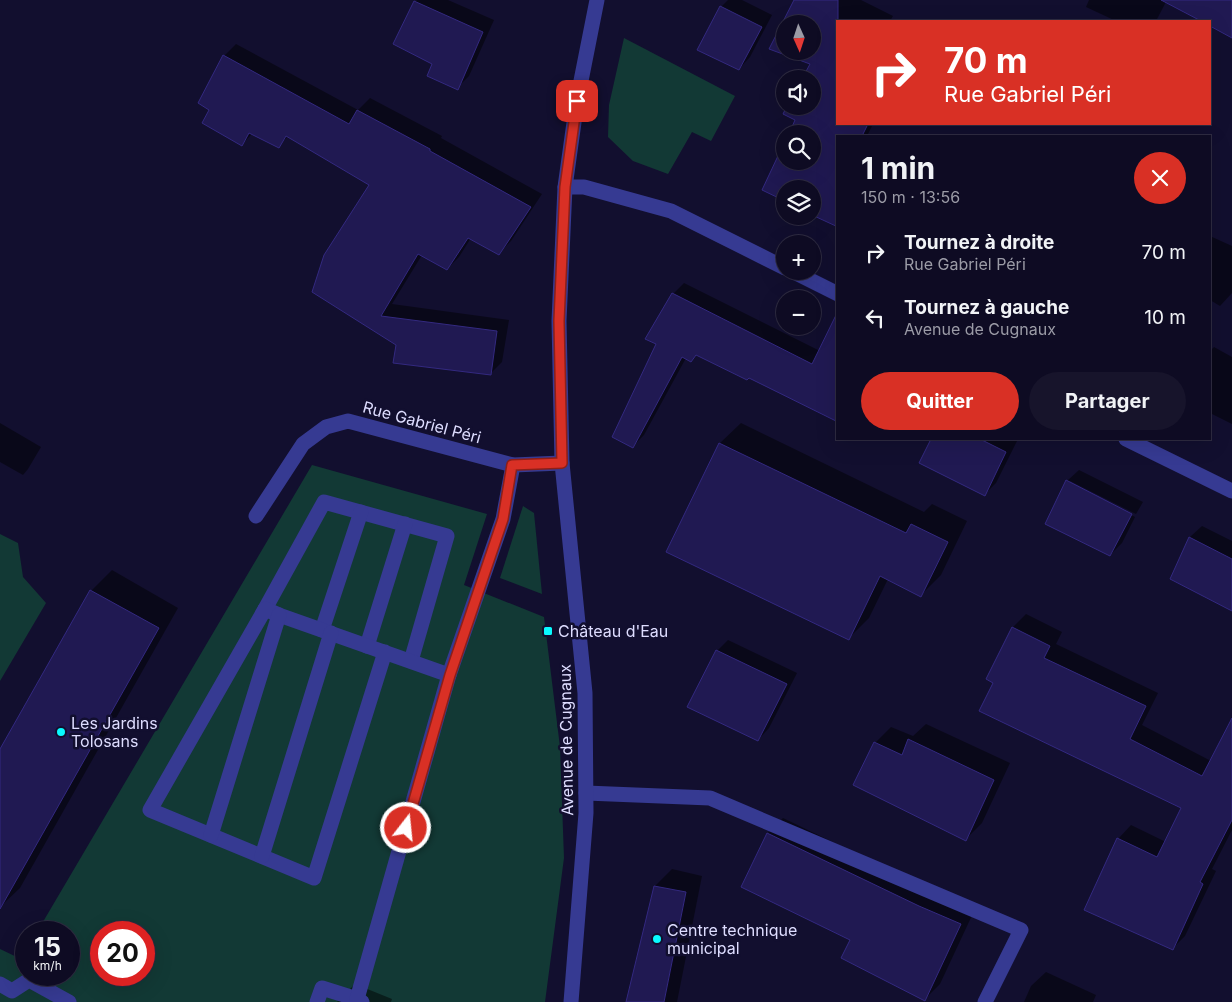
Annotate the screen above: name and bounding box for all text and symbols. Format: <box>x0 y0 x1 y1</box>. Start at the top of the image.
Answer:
north arrow <box>776 15 821 60</box>
map controls <box>776 15 821 335</box>
text: 70 m <box>944 39 1028 81</box>
icon: right <box>861 40 926 105</box>
button: sound <box>776 70 821 115</box>
pin <box>556 80 598 122</box>
text: Rue Gabriel Péri <box>944 81 1111 107</box>
icon: arrive <box>563 87 591 115</box>
button: search <box>776 125 821 170</box>
text: 1 min <box>861 150 935 186</box>
button: close <box>1134 152 1186 204</box>
button: layers <box>776 180 821 225</box>
text: 150 m · 13:56 <box>861 187 960 207</box>
text: Tournez à droite <box>904 231 1054 254</box>
button: + <box>776 235 821 280</box>
icon: right <box>861 239 889 267</box>
text: 70 m <box>1142 241 1186 264</box>
text: Rue Gabriel Péri <box>904 254 1026 274</box>
button: − <box>776 290 821 335</box>
text: Tournez à gauche <box>904 296 1069 319</box>
icon: left <box>861 304 889 332</box>
text: 10 m <box>1144 306 1186 329</box>
text: Avenue de Cugnaux <box>904 319 1056 339</box>
button: Quitter <box>861 372 1019 430</box>
button: Partager <box>1029 372 1186 430</box>
street label: Rue Gabriel Péri <box>361 397 483 447</box>
place label: Château d'Eau <box>558 621 668 641</box>
marker: Château d'Eau <box>542 625 554 637</box>
street label: Avenue de Cugnaux <box>555 664 577 816</box>
place label: Les Jardins Tolosans <box>71 713 158 751</box>
marker: Les Jardins Tolosans <box>55 726 67 738</box>
position arrow <box>379 801 431 853</box>
place label: Centre technique municipal <box>667 920 797 958</box>
speed limit sign: 20 <box>90 921 155 986</box>
text: 15 <box>34 932 61 962</box>
marker: Centre technique municipal <box>651 933 663 945</box>
text: km/h <box>33 958 62 973</box>

